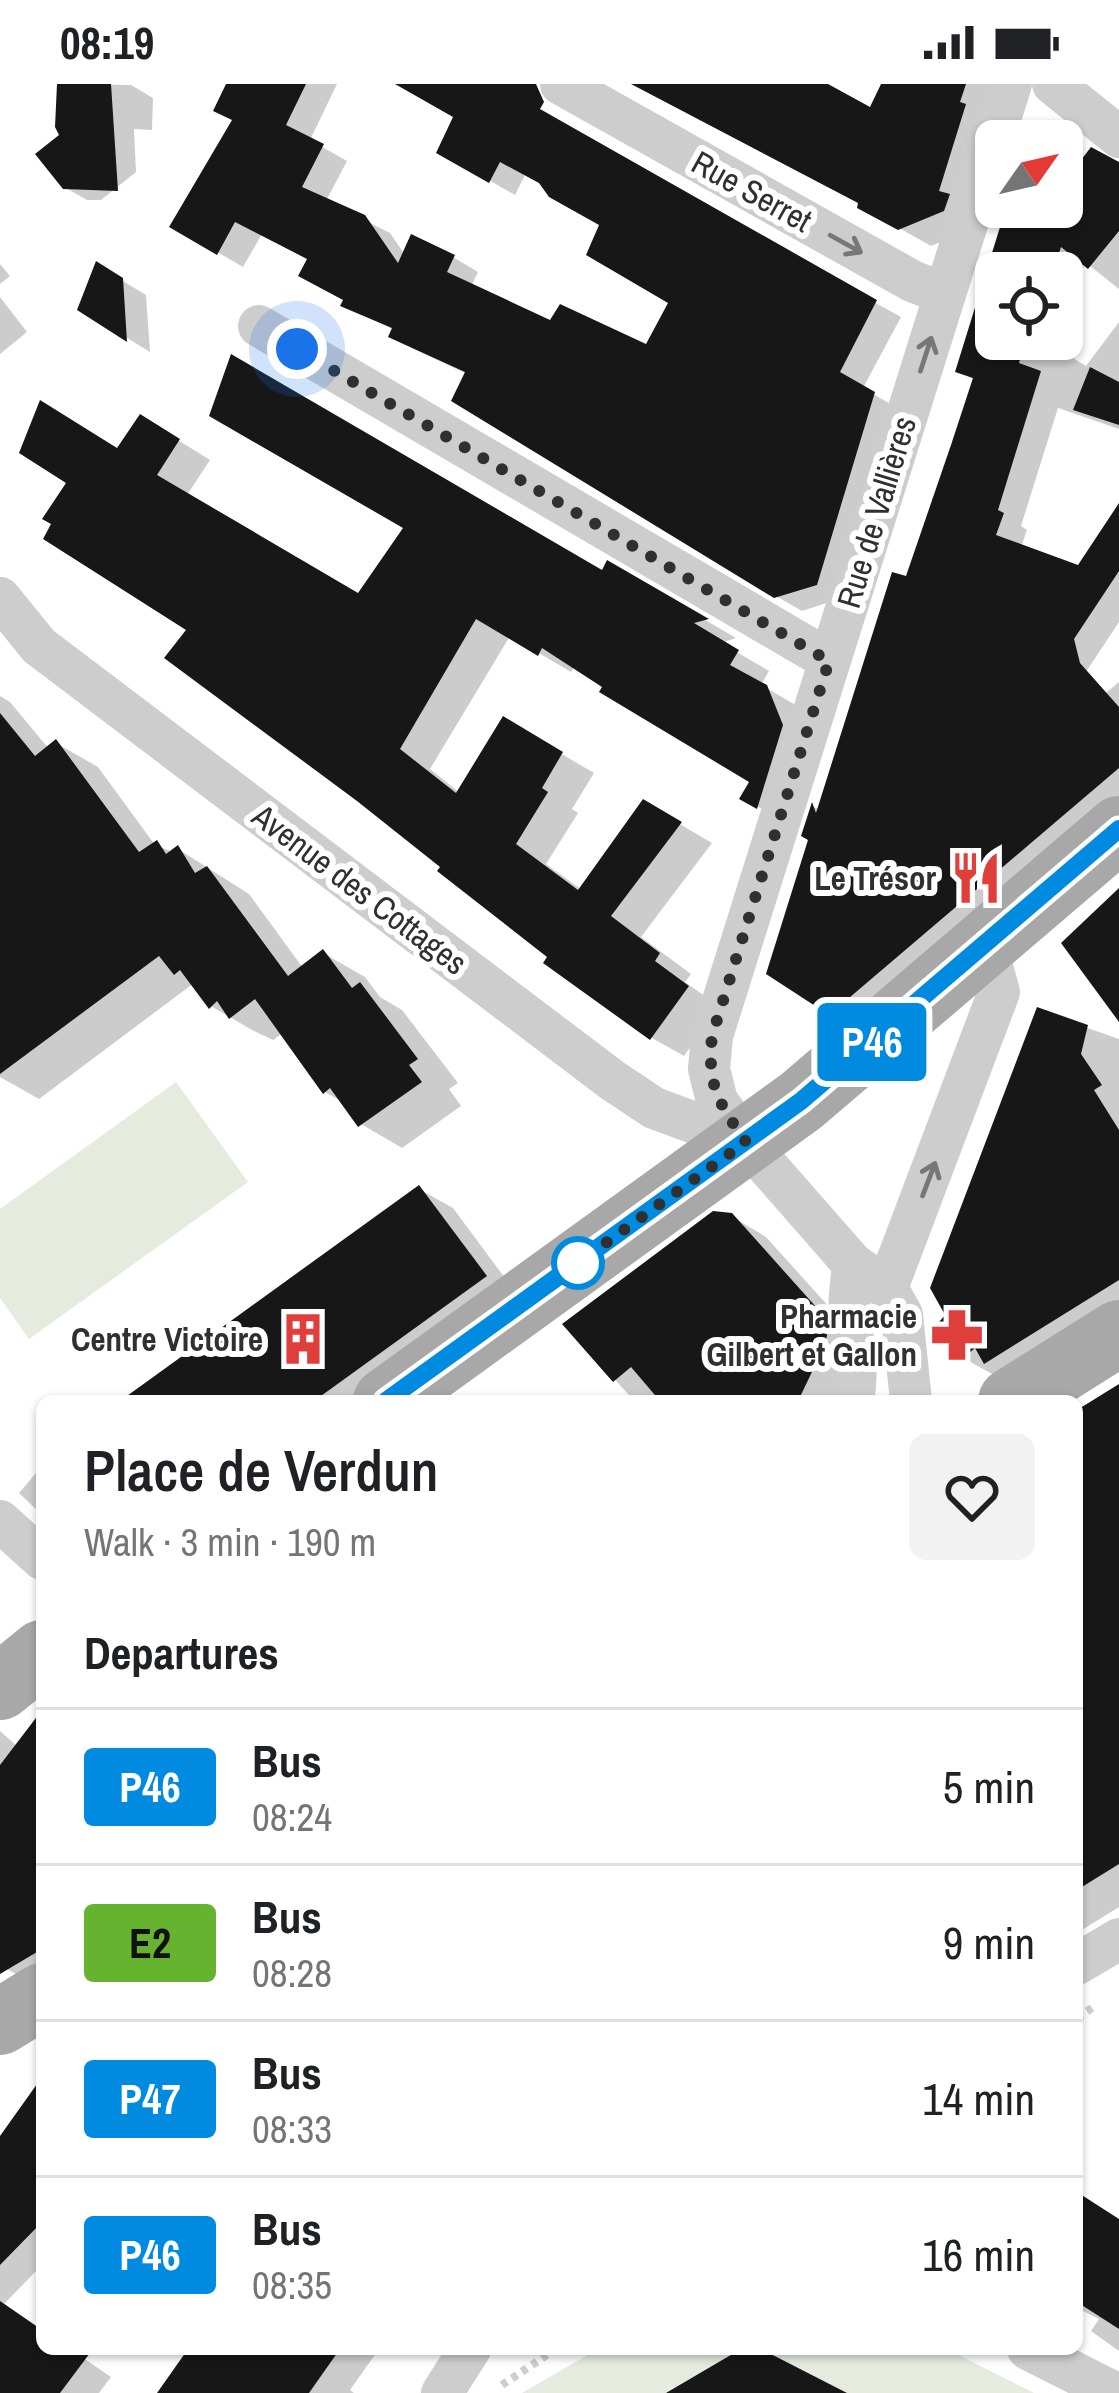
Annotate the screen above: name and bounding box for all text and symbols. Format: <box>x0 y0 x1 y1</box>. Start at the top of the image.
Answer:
text: 08:19 <box>60 12 154 73</box>
north arrow <box>975 120 1083 228</box>
map controls <box>975 120 1083 360</box>
street label: Rue Serret <box>684 140 820 242</box>
one-way arrow <box>828 233 863 257</box>
button: locate <box>975 252 1083 360</box>
your location <box>267 319 327 379</box>
one-way arrow <box>916 336 938 374</box>
street label: Rue de Vallières <box>826 411 926 613</box>
street label: Avenue des Cottages <box>243 793 476 984</box>
restaurant icon: Le Trésor <box>947 849 1005 907</box>
place label: Le Trésor <box>814 856 936 900</box>
line badge: P46 <box>803 1003 941 1081</box>
text: P46 <box>841 1014 903 1070</box>
one-way arrow <box>919 1161 941 1198</box>
unlabelled marker <box>553 1238 603 1288</box>
place label: Pharmacie Gilbert et Gallon <box>706 1294 917 1376</box>
pharmacy icon: Pharmacie Gilbert et Gallon <box>928 1306 986 1364</box>
building icon: Centre Victoire <box>274 1310 332 1368</box>
place label: Centre Victoire <box>71 1317 263 1361</box>
text: Place de Verdun <box>84 1432 438 1509</box>
button: heart <box>909 1434 1035 1560</box>
text: Walk · 3 min · 190 m <box>84 1516 376 1568</box>
text: Departures <box>84 1622 279 1683</box>
text: Bus <box>252 1730 322 1791</box>
text: 5 min <box>943 1756 1035 1817</box>
text: P46 <box>119 1759 181 1815</box>
text: 08:24 <box>252 1791 332 1843</box>
text: Bus <box>252 1886 322 1947</box>
text: 9 min <box>943 1912 1035 1973</box>
text: E2 <box>129 1915 171 1971</box>
text: 08:28 <box>252 1947 332 1999</box>
text: Bus <box>252 2042 322 2103</box>
text: 14 min <box>922 2068 1035 2129</box>
text: P47 <box>119 2071 181 2127</box>
text: 08:33 <box>252 2103 332 2155</box>
text: Bus <box>252 2198 322 2259</box>
text: 16 min <box>922 2224 1035 2285</box>
text: P46 <box>119 2227 181 2283</box>
text: 08:35 <box>252 2259 332 2311</box>

